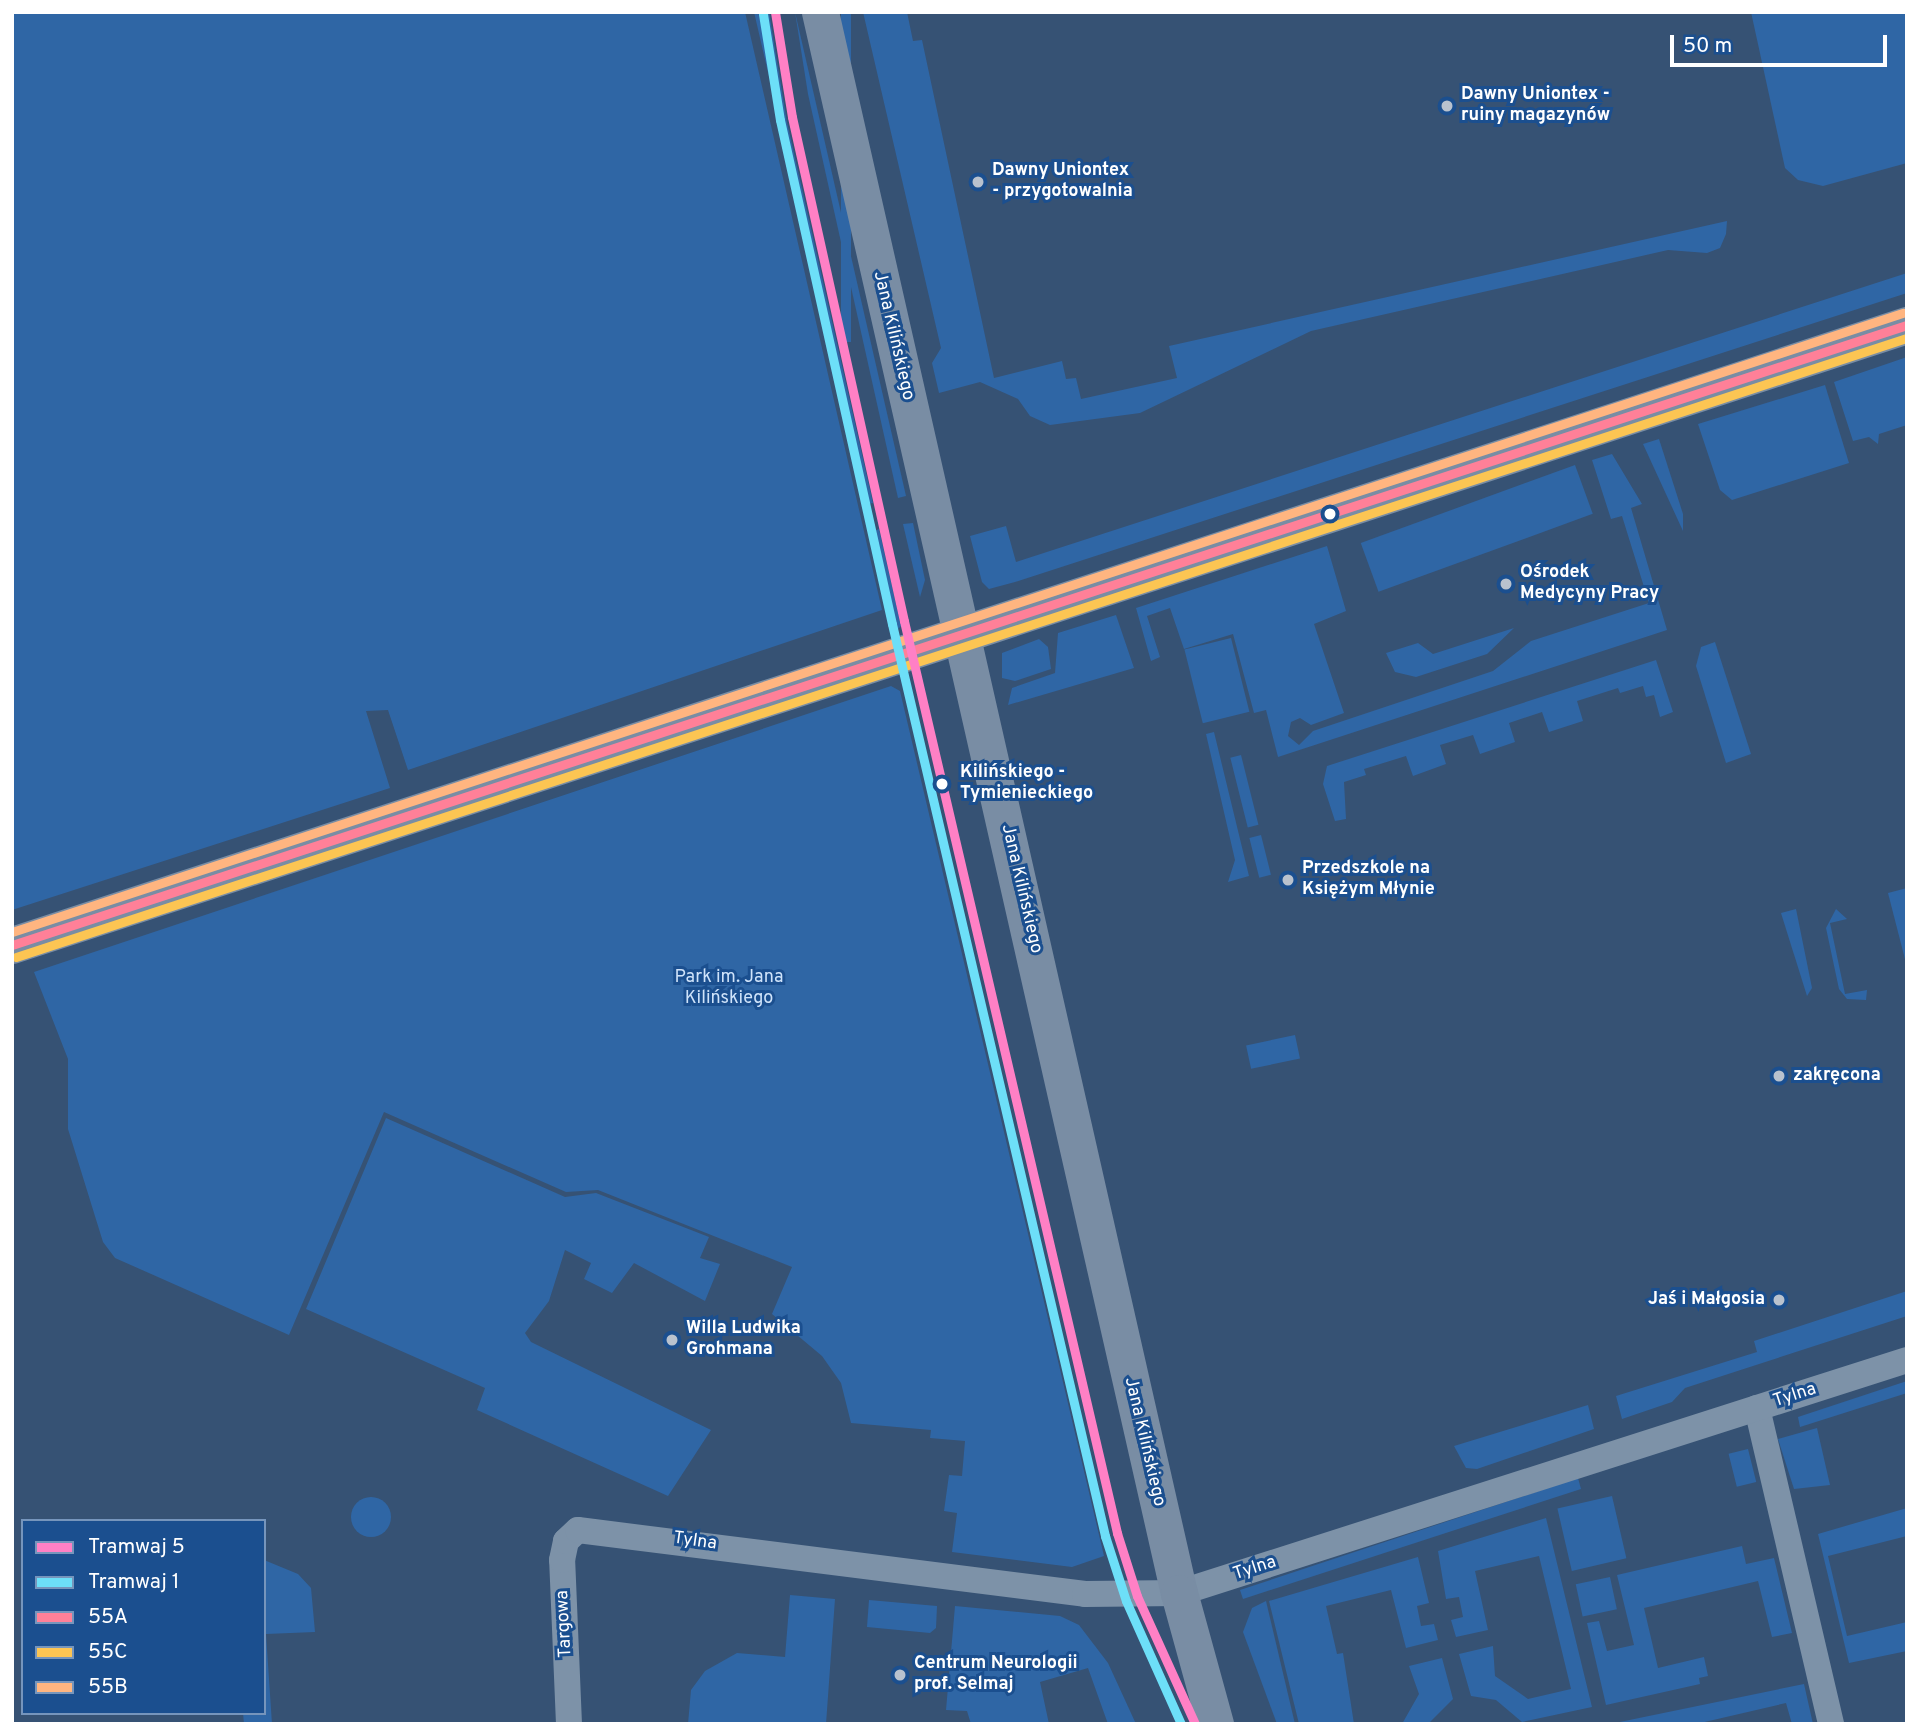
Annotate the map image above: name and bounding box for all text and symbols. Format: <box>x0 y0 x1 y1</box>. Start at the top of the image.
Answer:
scale bar <box>1674 21 1891 65</box>
text: 50 m <box>1683 33 1732 60</box>
place label: Dawny Uniontex - ruiny magazynów <box>1461 85 1610 128</box>
marker: Dawny Uniontex - ruiny magazynów <box>1439 98 1455 114</box>
place label: Dawny Uniontex - przygotowalnia <box>992 161 1133 204</box>
marker: Dawny Uniontex - przygotowalnia <box>970 174 986 190</box>
street label: Jana Kilińskiego <box>868 269 918 403</box>
unlabelled marker <box>1323 507 1337 521</box>
place label: Ośrodek Medycyny Pracy <box>1520 563 1659 606</box>
marker: Ośrodek Medycyny Pracy <box>1498 576 1514 592</box>
place label: Kilińskiego - Tymienieckiego <box>960 763 1093 806</box>
marker: Kilińskiego - Tymienieckiego <box>931 773 953 795</box>
street label: Jana Kilińskiego <box>996 822 1046 956</box>
place label: Przedszkole na Księżym Młynie <box>1302 859 1435 902</box>
marker: Przedszkole na Księżym Młynie <box>1280 872 1296 888</box>
park label: Park im. Jana Kilińskiego <box>675 968 783 1010</box>
place label: zakręcona <box>1793 1065 1881 1087</box>
marker: zakręcona <box>1771 1068 1787 1084</box>
place label: Jaś i Małgosia <box>1648 1289 1765 1311</box>
marker: Jaś i Małgosia <box>1771 1292 1787 1308</box>
place label: Willa Ludwika Grohmana <box>686 1319 801 1362</box>
marker: Willa Ludwika Grohmana <box>664 1332 680 1348</box>
street label: Jana Kilińskiego <box>1119 1375 1169 1509</box>
street label: Tylna <box>1771 1379 1819 1413</box>
legend <box>21 1519 266 1715</box>
street label: Tylna <box>672 1528 718 1556</box>
text: Tramwaj 5 <box>88 1534 185 1561</box>
street label: Tylna <box>1231 1552 1279 1586</box>
text: Tramwaj 1 <box>88 1569 180 1596</box>
street label: Targowa <box>552 1590 578 1658</box>
text: 55A <box>88 1604 128 1631</box>
text: 55C <box>88 1639 128 1666</box>
place label: Centrum Neurologii prof. Selmaj <box>914 1654 1078 1696</box>
marker: Centrum Neurologii prof. Selmaj <box>892 1667 908 1683</box>
text: 55B <box>88 1674 128 1701</box>

